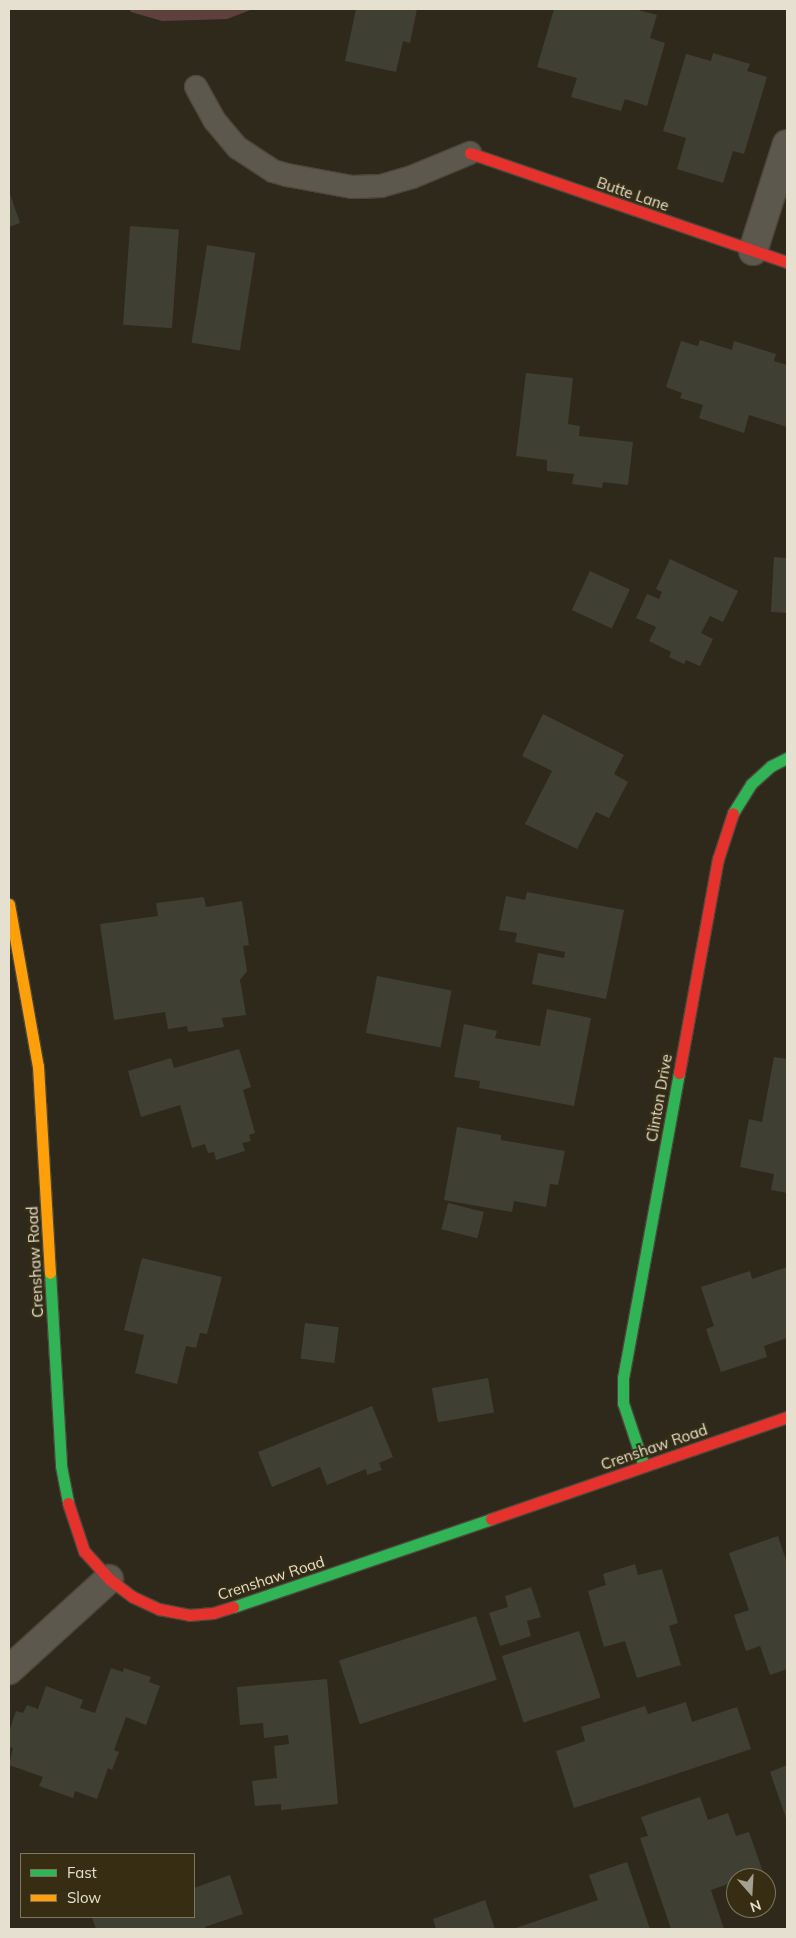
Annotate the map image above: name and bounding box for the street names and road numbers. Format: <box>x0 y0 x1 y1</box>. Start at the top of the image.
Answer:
street label: Butte Lane <box>594 173 672 215</box>
street label: Clinton Drive <box>642 1053 676 1143</box>
street label: Crenshaw Road <box>23 1206 47 1318</box>
street label: Crenshaw Road <box>598 1420 710 1474</box>
street label: Crenshaw Road <box>215 1552 327 1604</box>

